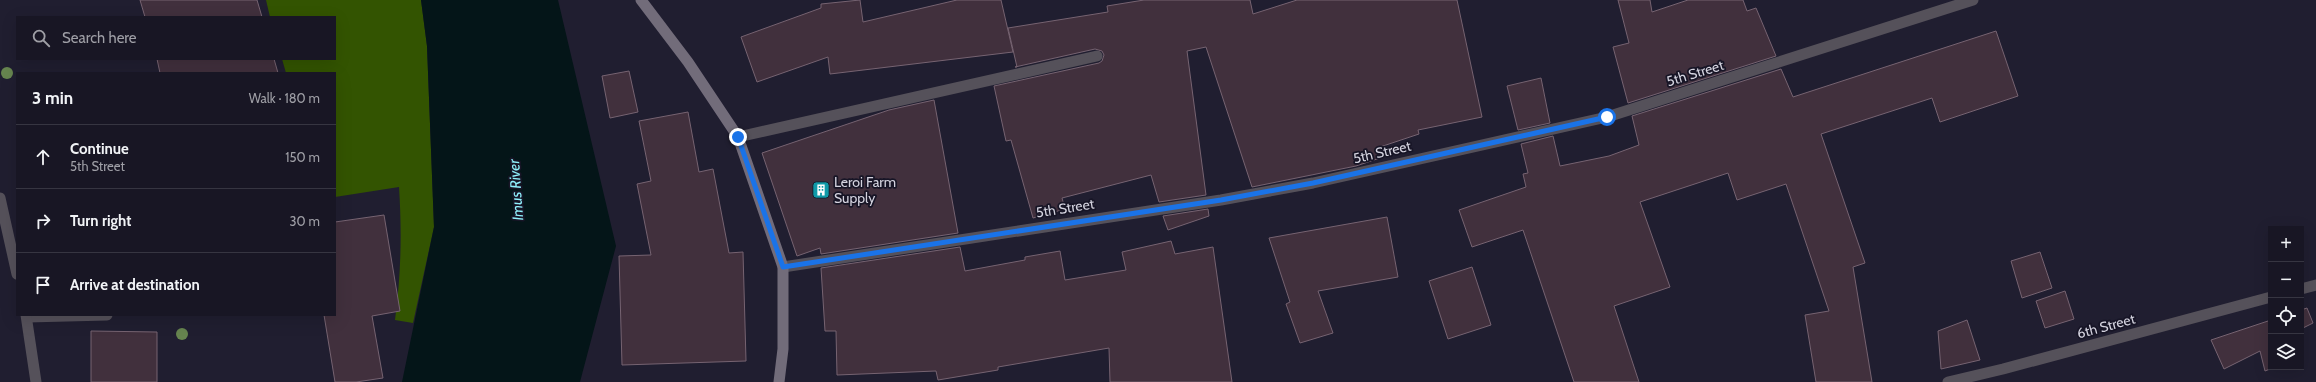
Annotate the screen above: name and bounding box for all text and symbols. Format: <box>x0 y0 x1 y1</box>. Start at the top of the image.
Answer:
search box <box>16 16 336 60</box>
icon: search <box>30 27 52 49</box>
text: Search here <box>62 29 137 47</box>
street label: 5th Street <box>1664 56 1726 90</box>
text: 3 min <box>32 88 73 108</box>
text: Walk · 180 m <box>249 90 320 106</box>
route start <box>1598 108 1616 126</box>
route end <box>729 128 747 146</box>
street label: 5th Street <box>1351 137 1413 167</box>
text: Continue <box>70 140 129 158</box>
icon: ahead <box>32 146 54 168</box>
text: 150 m <box>285 149 320 165</box>
water label: Imus River <box>505 157 527 221</box>
text: 5th Street <box>70 158 125 174</box>
place label: Leroi Farm Supply <box>834 173 896 207</box>
building icon: Leroi Farm Supply <box>811 180 831 200</box>
street label: 5th Street <box>1034 194 1096 222</box>
icon: right <box>32 210 54 232</box>
text: Turn right <box>70 212 131 230</box>
text: 30 m <box>290 213 320 229</box>
map controls <box>2268 226 2304 370</box>
button: + <box>2268 226 2304 262</box>
button: − <box>2268 262 2304 298</box>
icon: arrive <box>32 274 54 296</box>
text: Arrive at destination <box>70 276 200 294</box>
button: locate <box>2268 298 2304 334</box>
street label: 6th Street <box>2075 310 2137 342</box>
button: layers <box>2268 334 2304 370</box>

